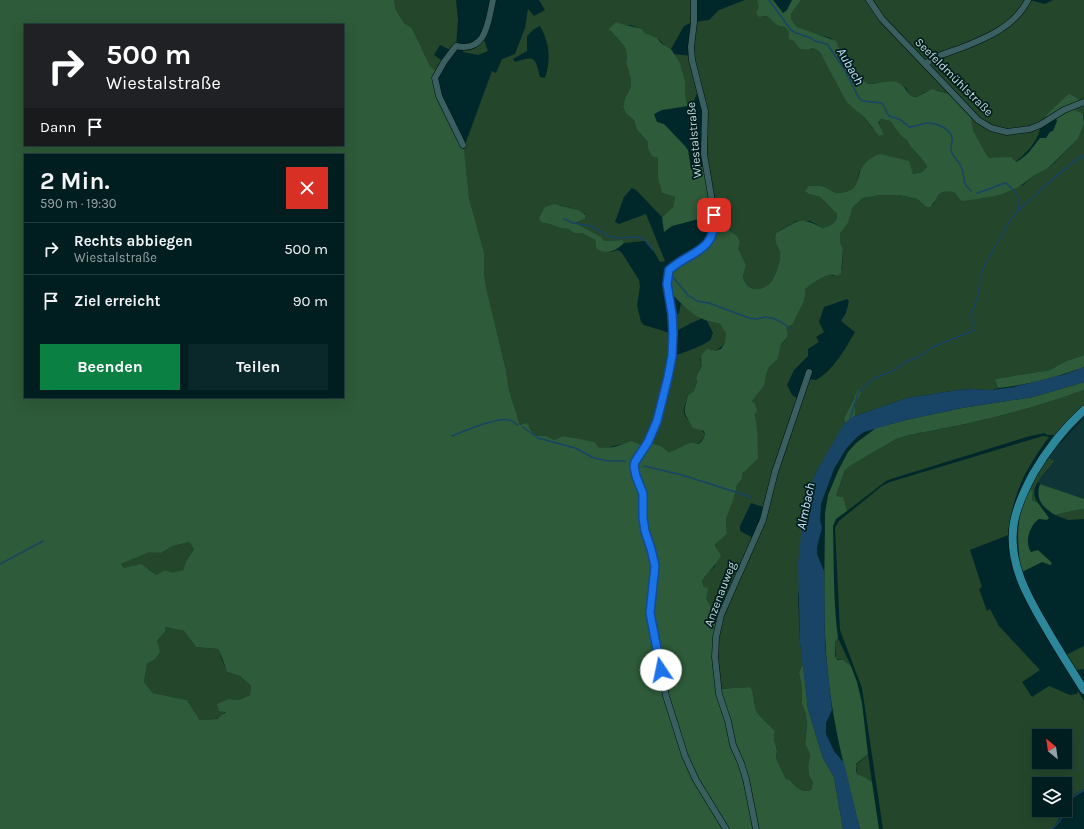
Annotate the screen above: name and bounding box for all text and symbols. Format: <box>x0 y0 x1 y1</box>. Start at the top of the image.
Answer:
street label: Seefeldmühlstraße <box>912 35 996 119</box>
text: 500 m <box>106 38 191 71</box>
icon: right <box>40 40 92 92</box>
water label: Aubach <box>834 45 867 87</box>
text: Wiestalstraße <box>106 72 221 94</box>
street label: Wiestalstraße <box>684 101 704 179</box>
icon: arrive <box>84 116 106 138</box>
text: Dann <box>40 118 76 136</box>
text: 2 Min. <box>40 167 110 195</box>
button: close <box>286 167 328 209</box>
text: 590 m · 19:30 <box>40 196 117 211</box>
pin <box>697 198 731 232</box>
icon: arrive <box>703 204 725 226</box>
text: Rechts abbiegen <box>74 232 193 250</box>
icon: right <box>40 238 62 260</box>
text: 500 m <box>284 240 328 258</box>
text: Wiestalstraße <box>74 250 157 265</box>
icon: arrive <box>40 290 62 312</box>
text: Ziel erreicht <box>74 292 160 310</box>
text: 90 m <box>293 292 328 310</box>
button: Beenden <box>40 344 180 390</box>
button: Teilen <box>188 344 328 390</box>
water label: Almbach <box>793 481 818 531</box>
street label: Anzenauweg <box>701 559 739 629</box>
position arrow <box>640 649 682 691</box>
north arrow <box>1032 729 1072 769</box>
map controls <box>1032 729 1072 817</box>
button: layers <box>1032 777 1072 817</box>

